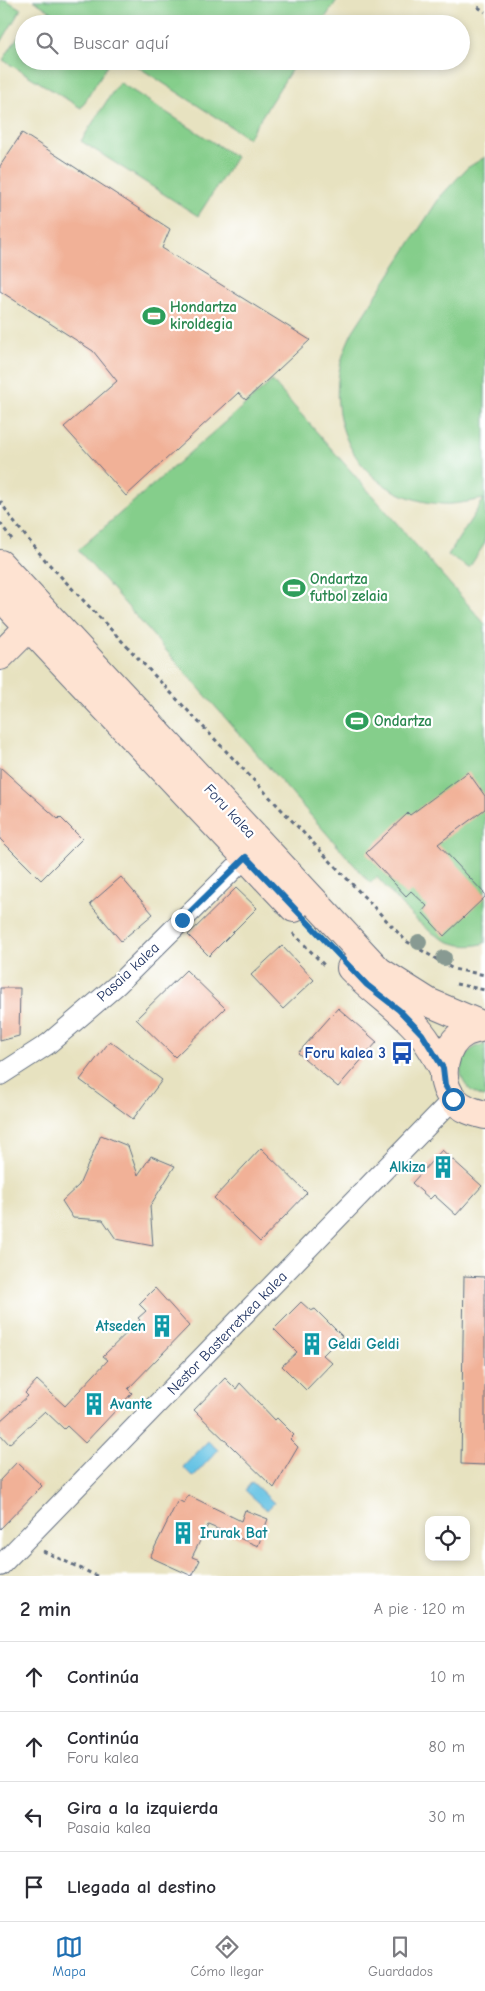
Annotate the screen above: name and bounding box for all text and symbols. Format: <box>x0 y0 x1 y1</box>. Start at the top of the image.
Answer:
search box <box>15 15 470 70</box>
icon: search <box>33 29 61 57</box>
text: Buscar aquí <box>73 32 169 54</box>
place label: Hondartza kiroldegia <box>170 298 237 333</box>
sports icon: Hondartza kiroldegia <box>141 303 167 329</box>
place label: Ondartza futbol zelaia <box>309 570 388 605</box>
sports icon: Ondartza futbol zelaia <box>281 575 307 601</box>
sports icon: Ondartza <box>344 708 370 734</box>
place label: Ondartza <box>374 712 432 730</box>
street label: Foru kalea <box>200 780 260 842</box>
route end <box>171 909 194 932</box>
street label: Pasaia kalea <box>93 939 163 1005</box>
bus stop icon: Foru kalea 3 <box>389 1040 415 1066</box>
place label: Foru kalea 3 <box>304 1044 386 1062</box>
route start <box>442 1088 465 1111</box>
building icon: Alkiza <box>430 1154 456 1180</box>
place label: Alkiza <box>389 1158 426 1176</box>
street label: Nestor Basterretxea kalea <box>163 1267 291 1399</box>
building icon: Atseden <box>149 1313 175 1339</box>
place label: Atseden <box>96 1317 146 1335</box>
building icon: Geldi Geldi <box>299 1331 325 1357</box>
place label: Geldi Geldi <box>328 1335 399 1353</box>
building icon: Avante <box>81 1391 107 1417</box>
place label: Avante <box>110 1395 152 1413</box>
map controls <box>425 1516 470 1561</box>
button: locate <box>425 1516 470 1561</box>
building icon: Irurak Bat <box>170 1520 196 1546</box>
place label: Irurak Bat <box>200 1524 269 1542</box>
text: 2 min <box>20 1597 71 1621</box>
text: A pie · 120 m <box>374 1600 465 1618</box>
icon: ahead <box>20 1663 48 1691</box>
text: Continúa <box>67 1666 139 1688</box>
text: 10 m <box>430 1668 465 1686</box>
text: Continúa <box>67 1727 139 1749</box>
icon: ahead <box>20 1733 48 1761</box>
text: 80 m <box>428 1738 465 1756</box>
text: Foru kalea <box>67 1749 139 1767</box>
text: Gira a la izquierda <box>67 1797 218 1819</box>
icon: left <box>20 1803 48 1831</box>
text: 30 m <box>429 1808 465 1826</box>
text: Pasaia kalea <box>67 1819 151 1837</box>
icon: arrive <box>20 1873 48 1901</box>
text: Llegada al destino <box>67 1876 216 1898</box>
tab: Mapa <box>52 1933 86 1980</box>
tab: Cómo llegar <box>190 1933 263 1980</box>
tab: Guardados <box>368 1933 433 1980</box>

